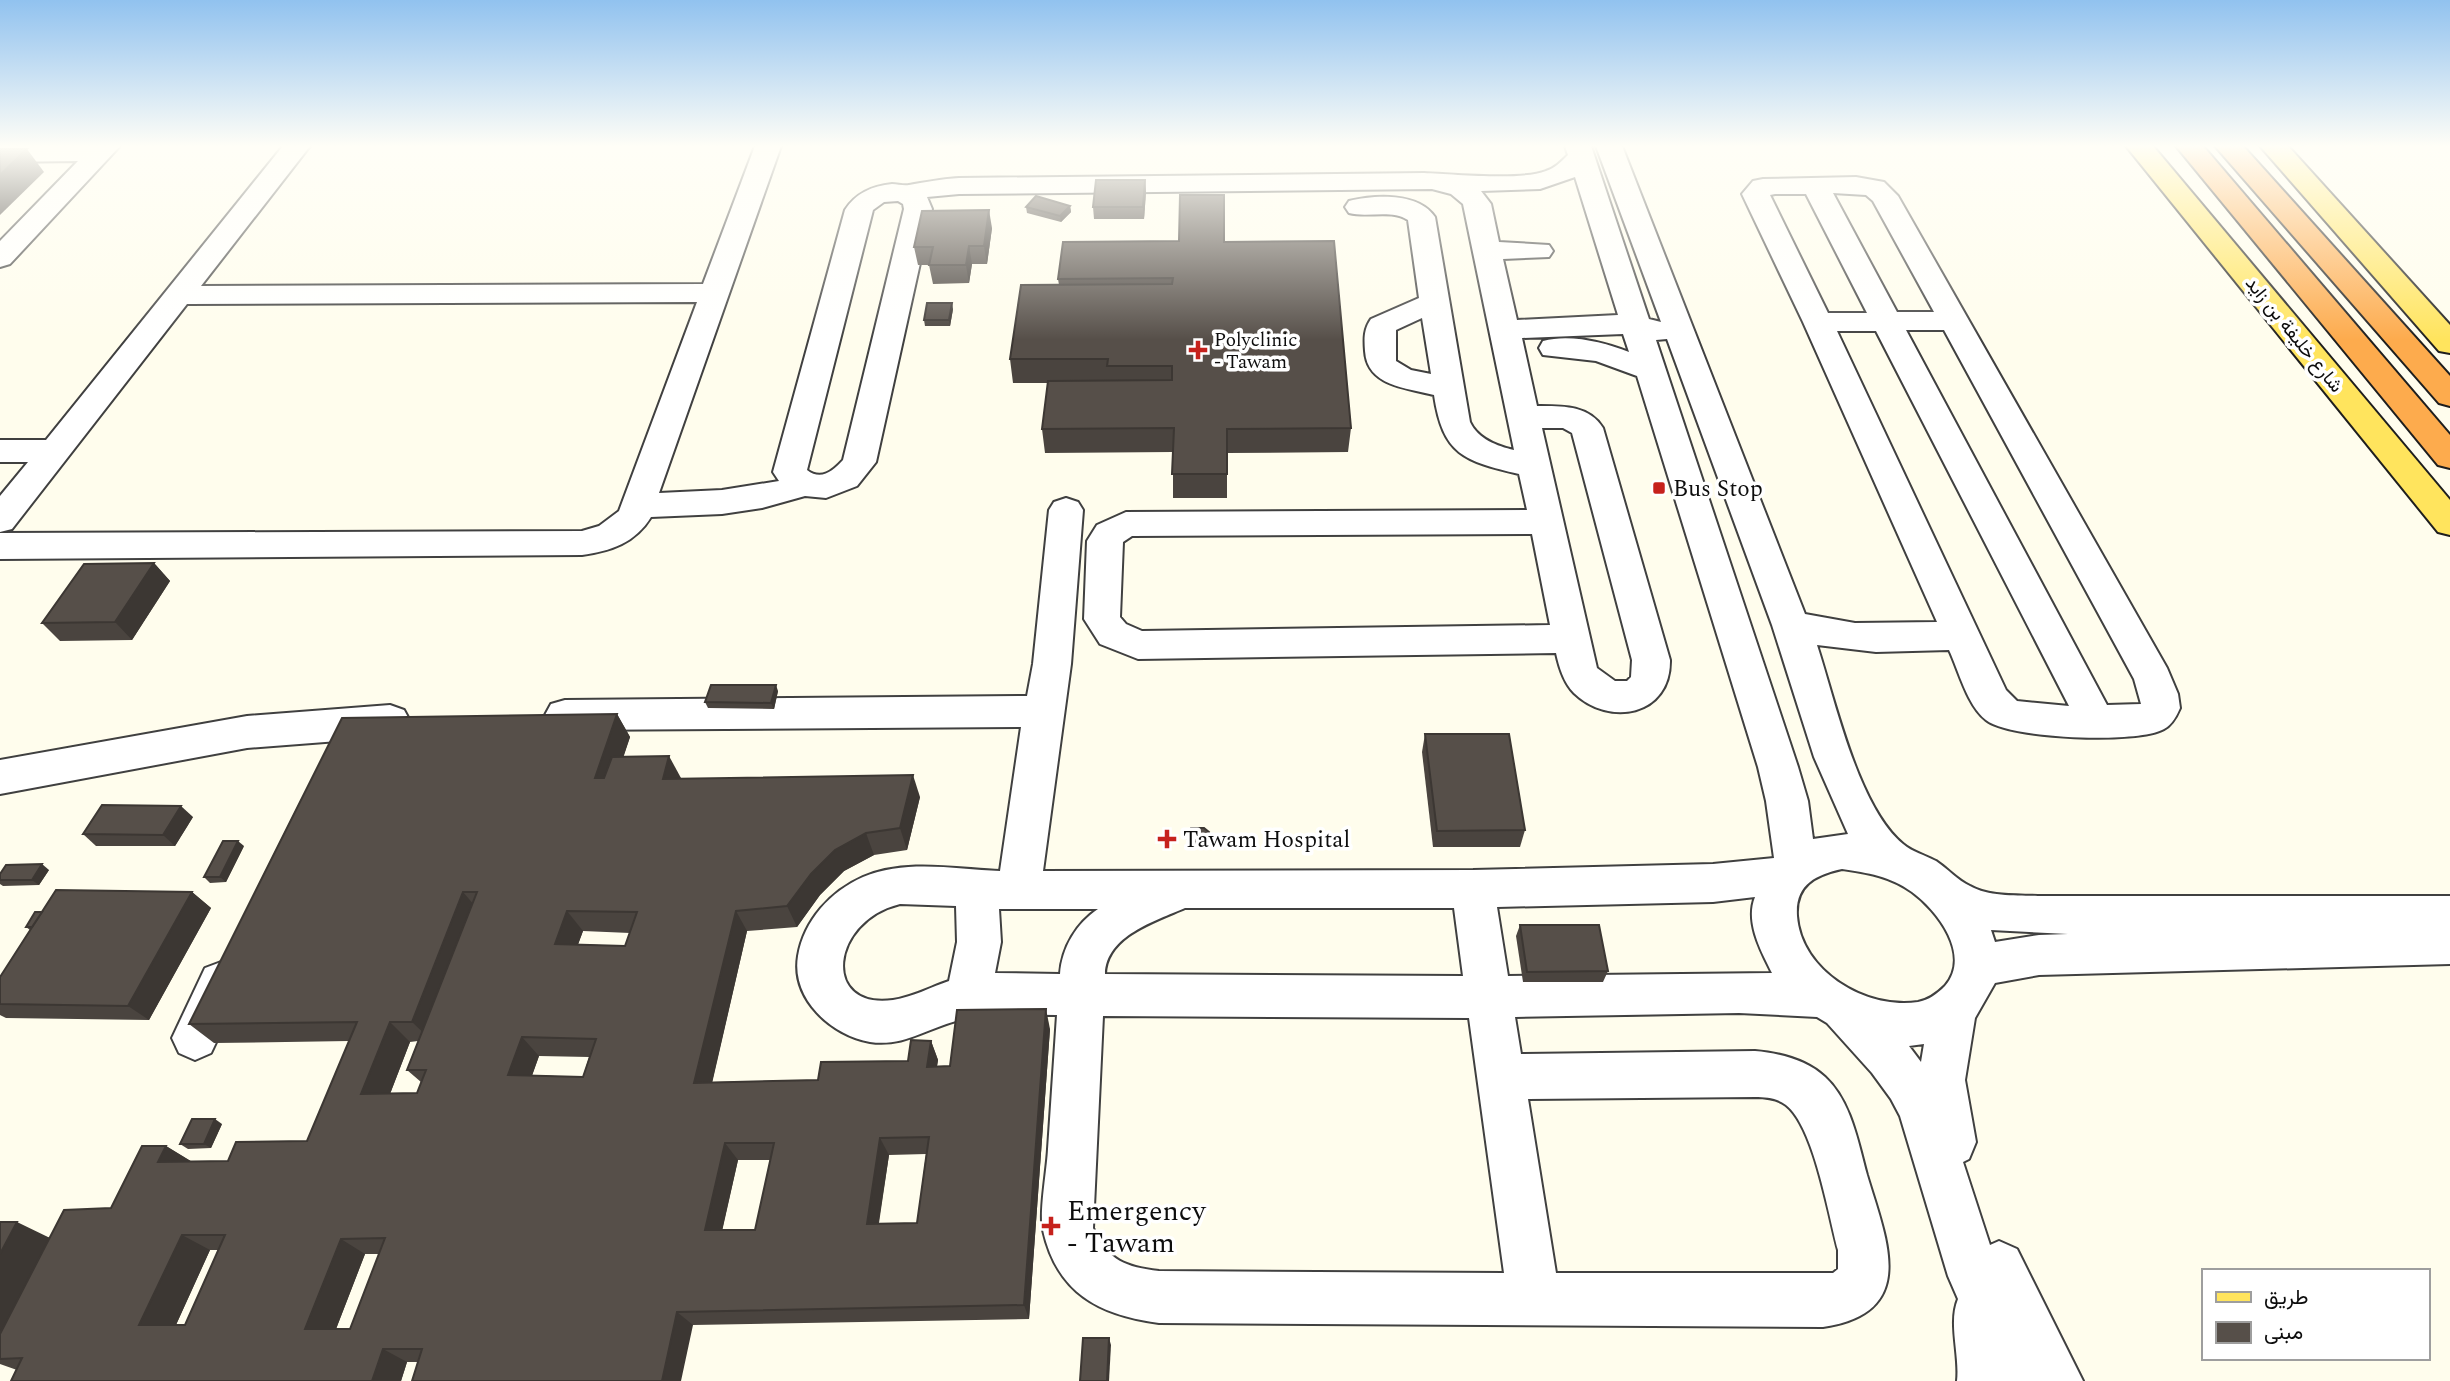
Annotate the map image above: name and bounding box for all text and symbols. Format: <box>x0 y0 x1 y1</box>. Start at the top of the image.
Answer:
street label: شارع خليفة بن زايد <box>2238 270 2350 399</box>
place label: Polyclinic - Tawam <box>1214 326 1297 377</box>
marker: Polyclinic - Tawam <box>1188 340 1208 360</box>
place label: Bus Stop <box>1673 472 1763 507</box>
marker: Bus Stop <box>1651 480 1667 496</box>
place label: Tawam Hospital <box>1183 823 1350 858</box>
marker: Tawam Hospital <box>1157 829 1177 849</box>
place label: Emergency - Tawam <box>1067 1190 1207 1265</box>
marker: Emergency - Tawam <box>1041 1216 1061 1236</box>
legend <box>2202 1269 2429 1360</box>
text: طريق <box>2264 1282 2309 1314</box>
text: مبنى <box>2264 1317 2303 1349</box>

